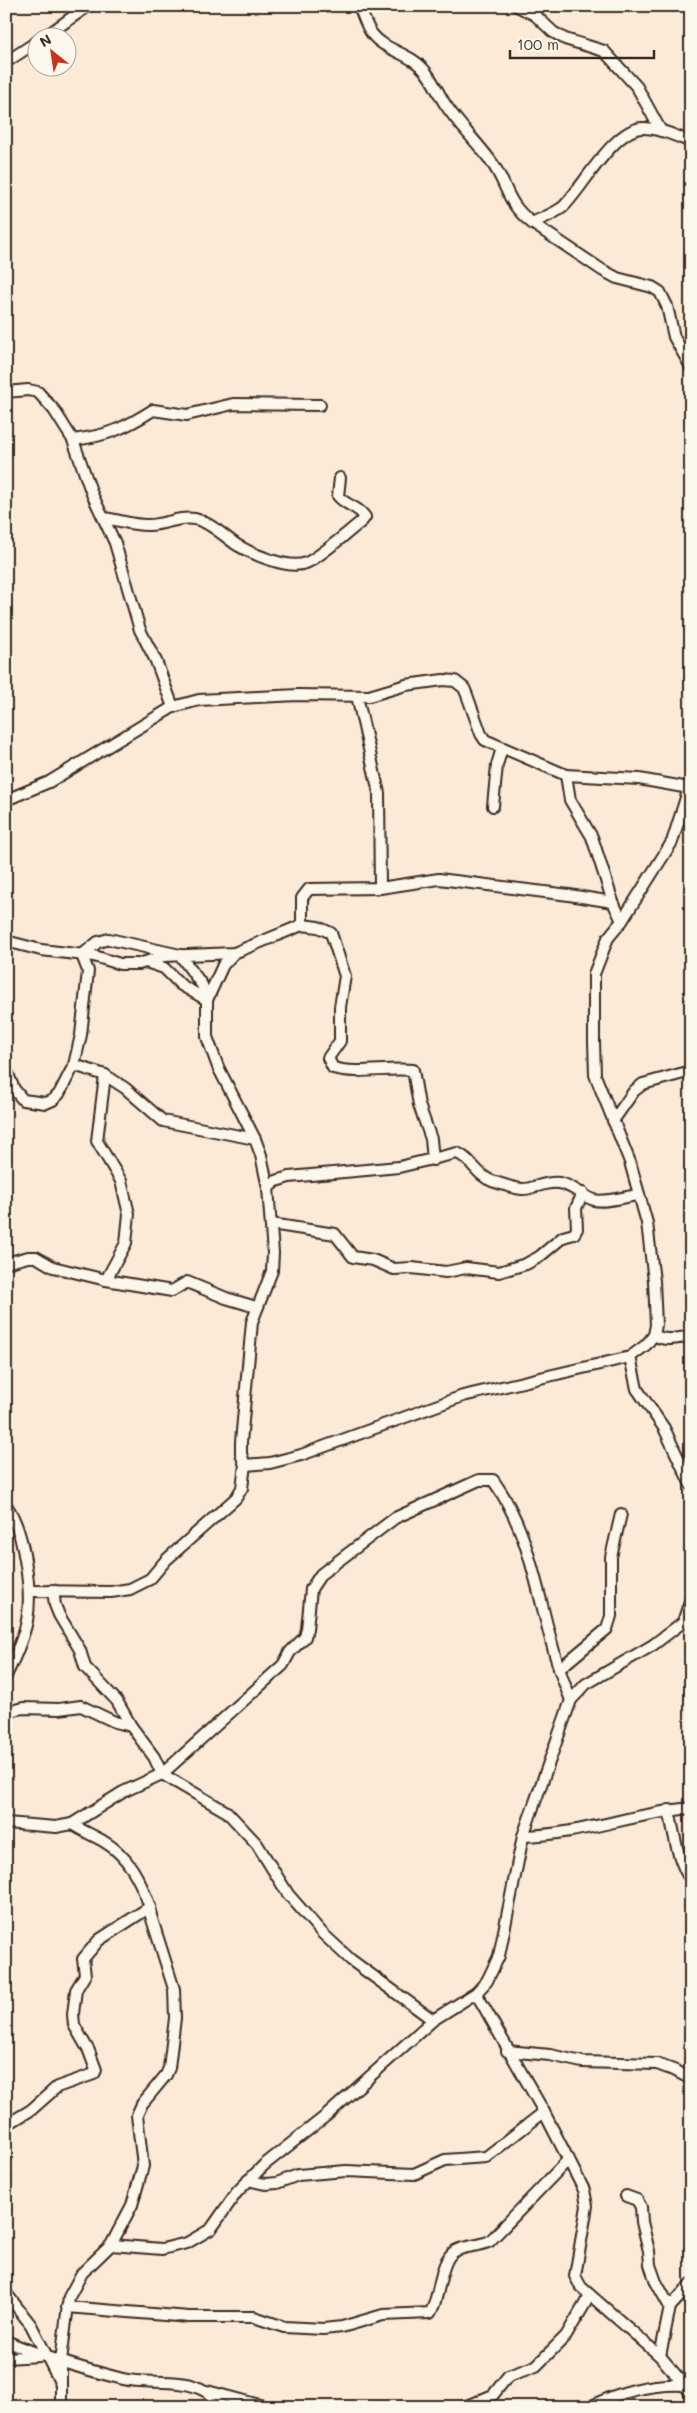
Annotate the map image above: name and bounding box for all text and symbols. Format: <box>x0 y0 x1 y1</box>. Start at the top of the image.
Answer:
north arrow <box>28 28 78 78</box>
scale bar <box>510 28 653 60</box>
text: N <box>36 29 55 51</box>
text: 100 m <box>517 34 559 54</box>

